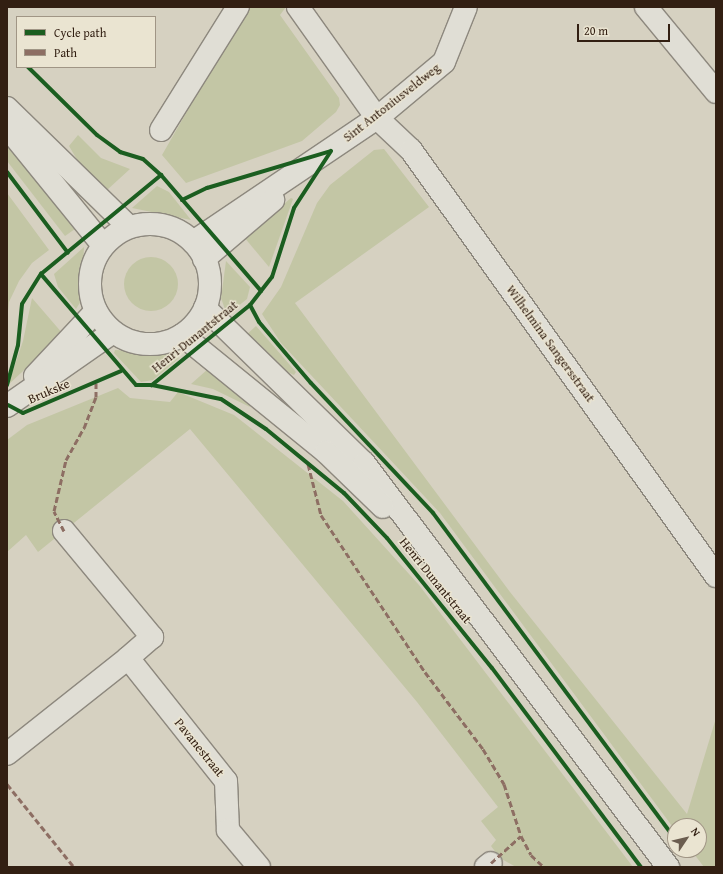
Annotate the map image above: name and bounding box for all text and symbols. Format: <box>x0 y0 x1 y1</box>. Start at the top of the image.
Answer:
legend <box>16 16 156 68</box>
scale bar <box>579 16 672 42</box>
text: 20 m <box>584 22 608 39</box>
text: Cycle path <box>54 24 106 41</box>
text: Path <box>54 44 77 61</box>
street label: Sint Antoniusveldweg <box>340 60 444 146</box>
street label: Wilhelmina Sangersstraat <box>502 282 598 406</box>
street label: Henri Dunantstraat <box>149 298 241 376</box>
street label: Brukske <box>26 376 72 408</box>
street label: Henri Dunantstraat <box>396 535 474 627</box>
street label: Pavanestraat <box>171 716 227 780</box>
north arrow <box>667 818 707 858</box>
text: N <box>687 824 705 839</box>

